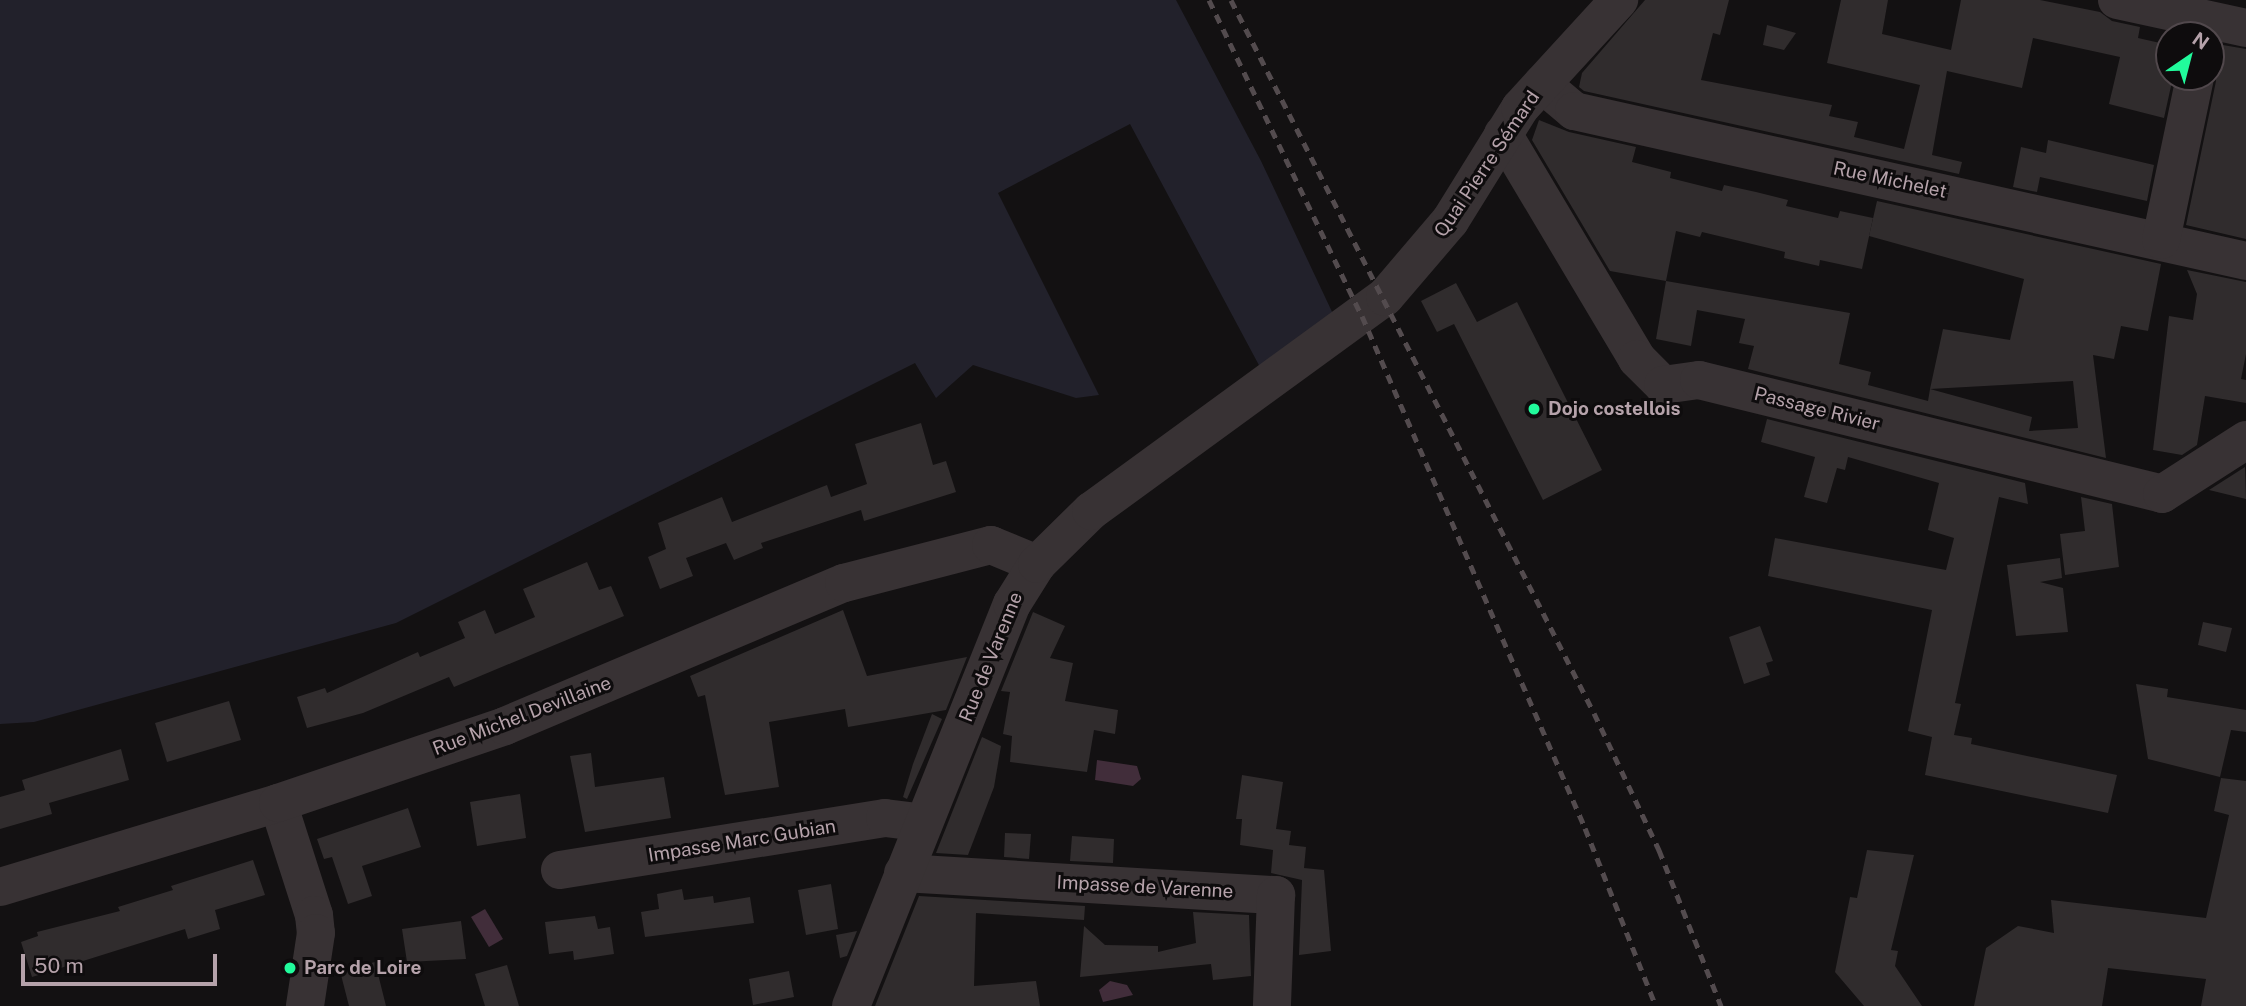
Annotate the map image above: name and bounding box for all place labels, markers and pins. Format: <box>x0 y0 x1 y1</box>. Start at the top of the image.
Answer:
place label: Dojo costellois <box>1548 398 1681 420</box>
marker: Dojo costellois <box>1526 401 1542 417</box>
place label: Parc de Loire <box>304 957 422 979</box>
marker: Parc de Loire <box>282 960 298 976</box>

